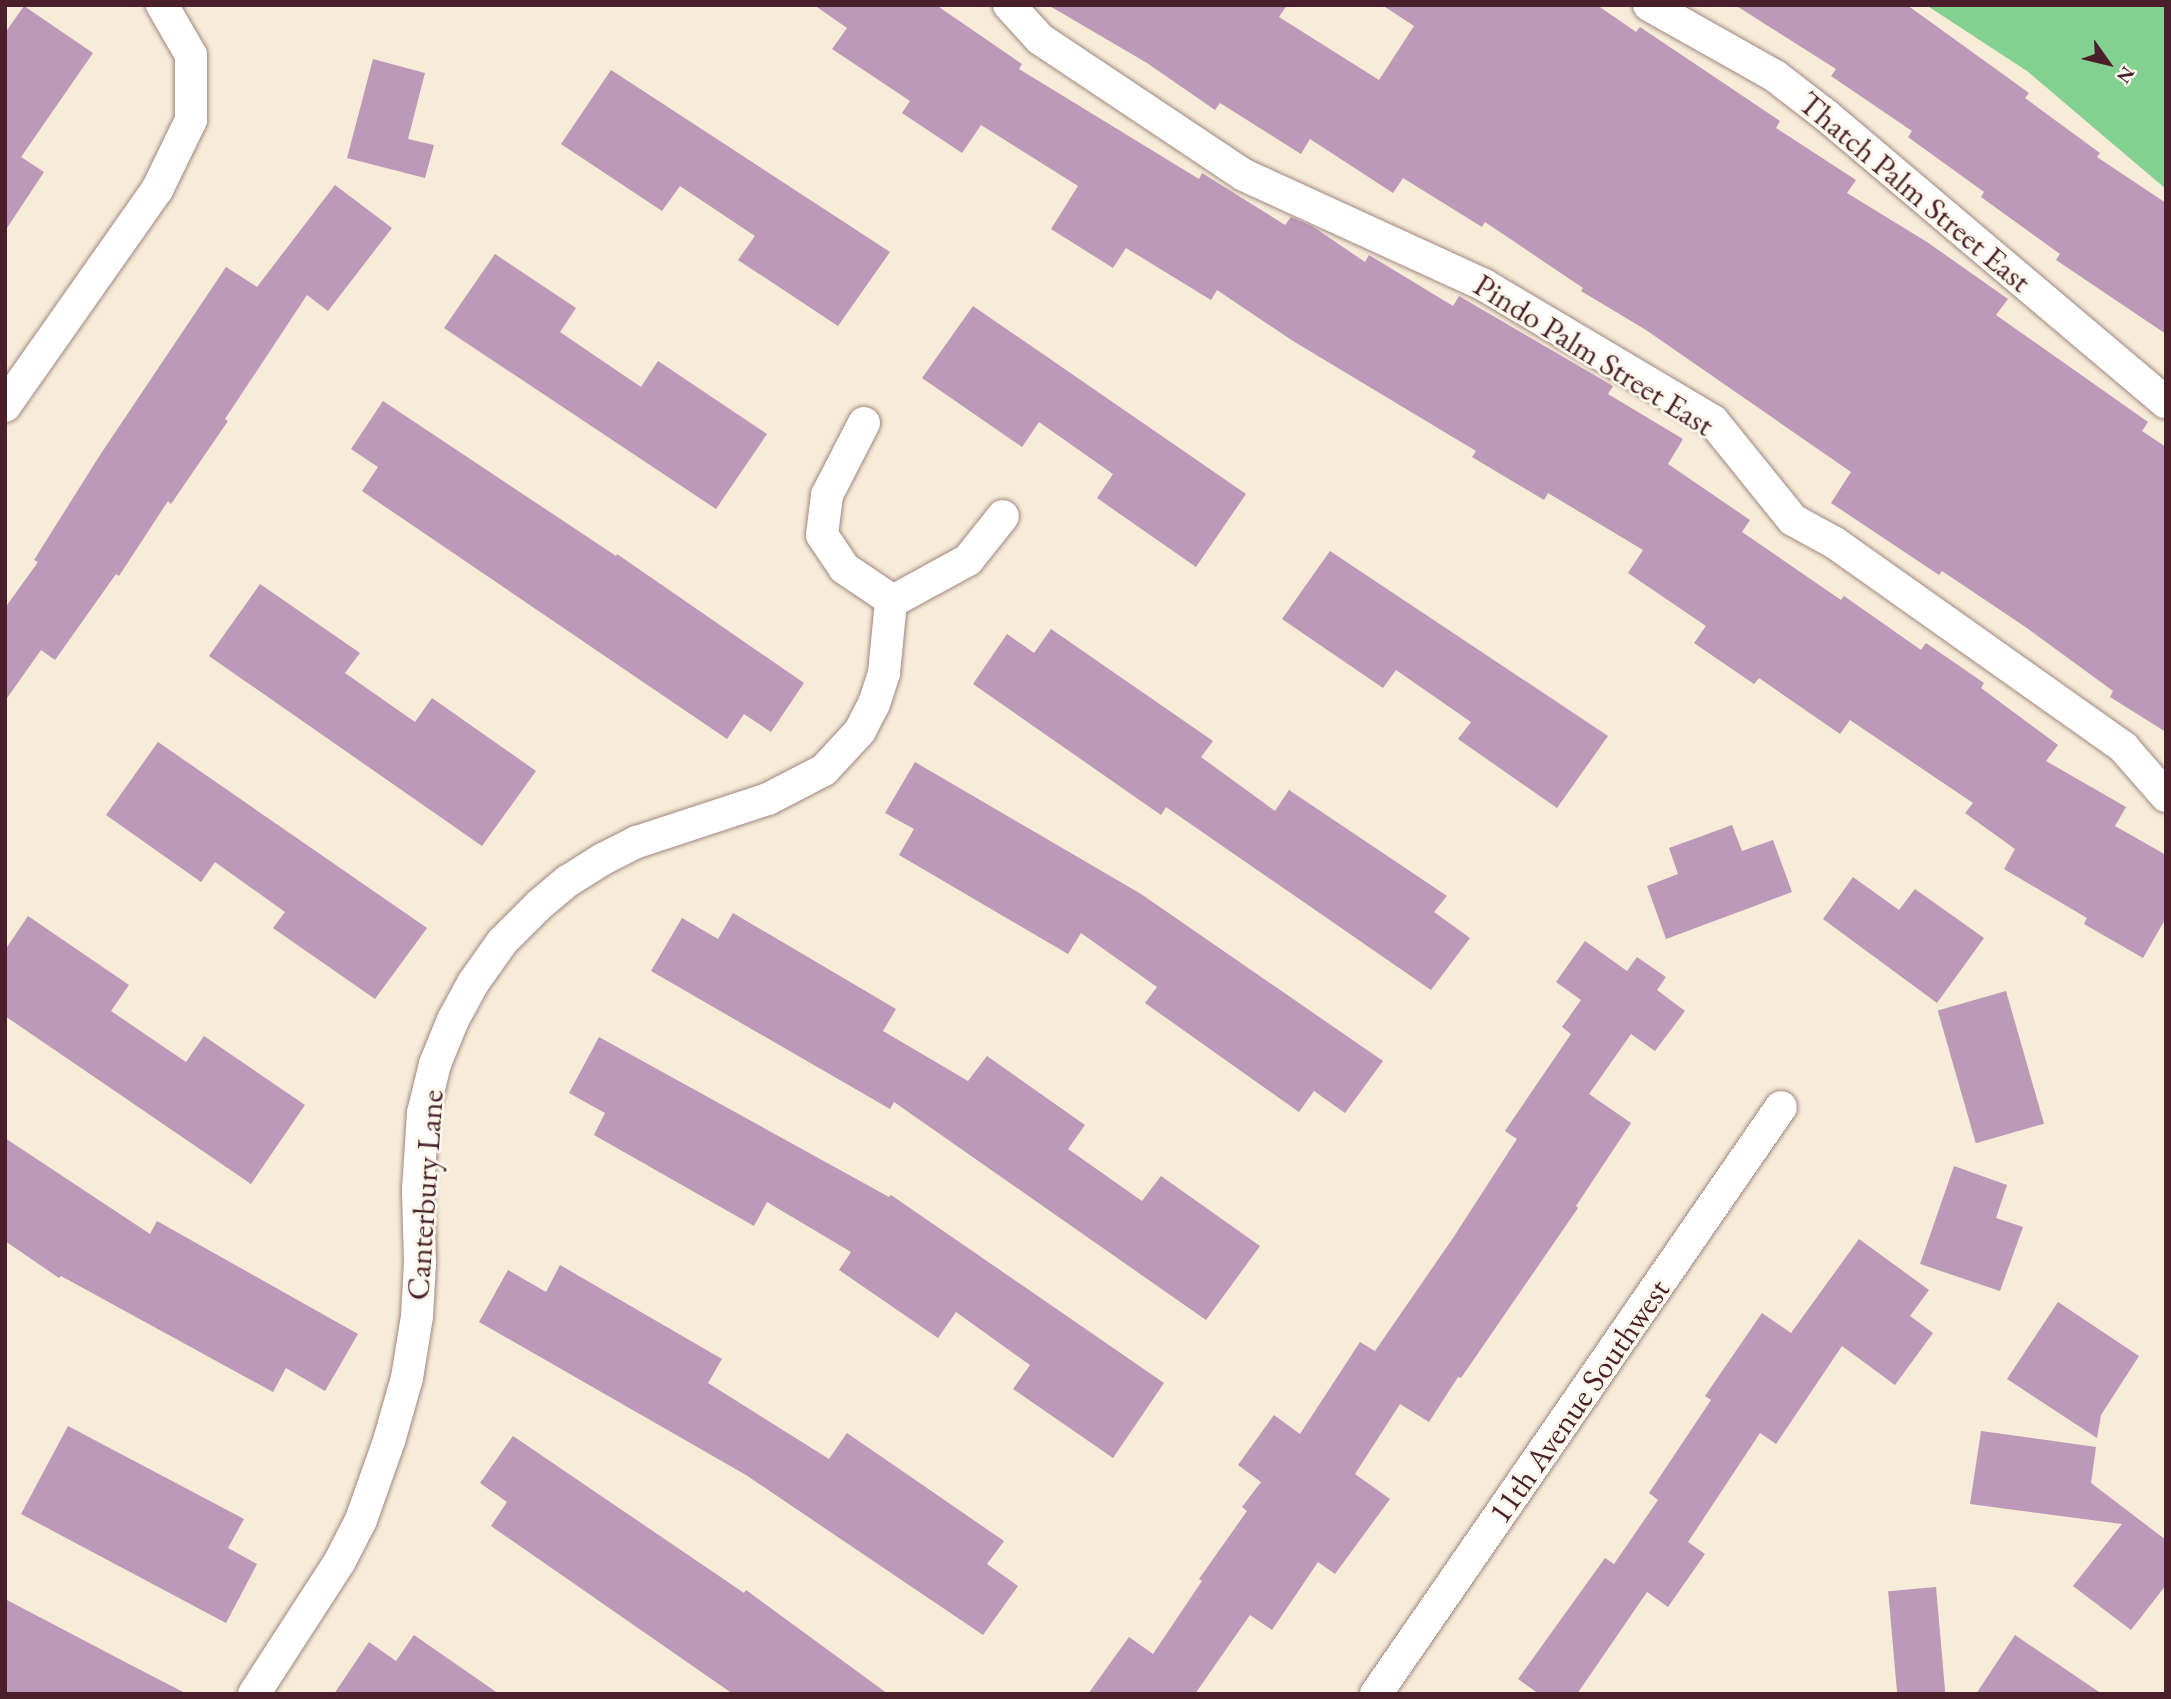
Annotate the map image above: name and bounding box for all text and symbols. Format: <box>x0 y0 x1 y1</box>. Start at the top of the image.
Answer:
north arrow <box>2073 28 2143 98</box>
text: N <box>2111 62 2140 88</box>
street label: Thatch Palm Street East <box>1791 84 2039 300</box>
street label: Pindo Palm Street East <box>1467 266 1721 444</box>
street label: Canterbury Lane <box>398 1088 452 1302</box>
street label: 11th Avenue Southwest <box>1480 1272 1678 1530</box>

